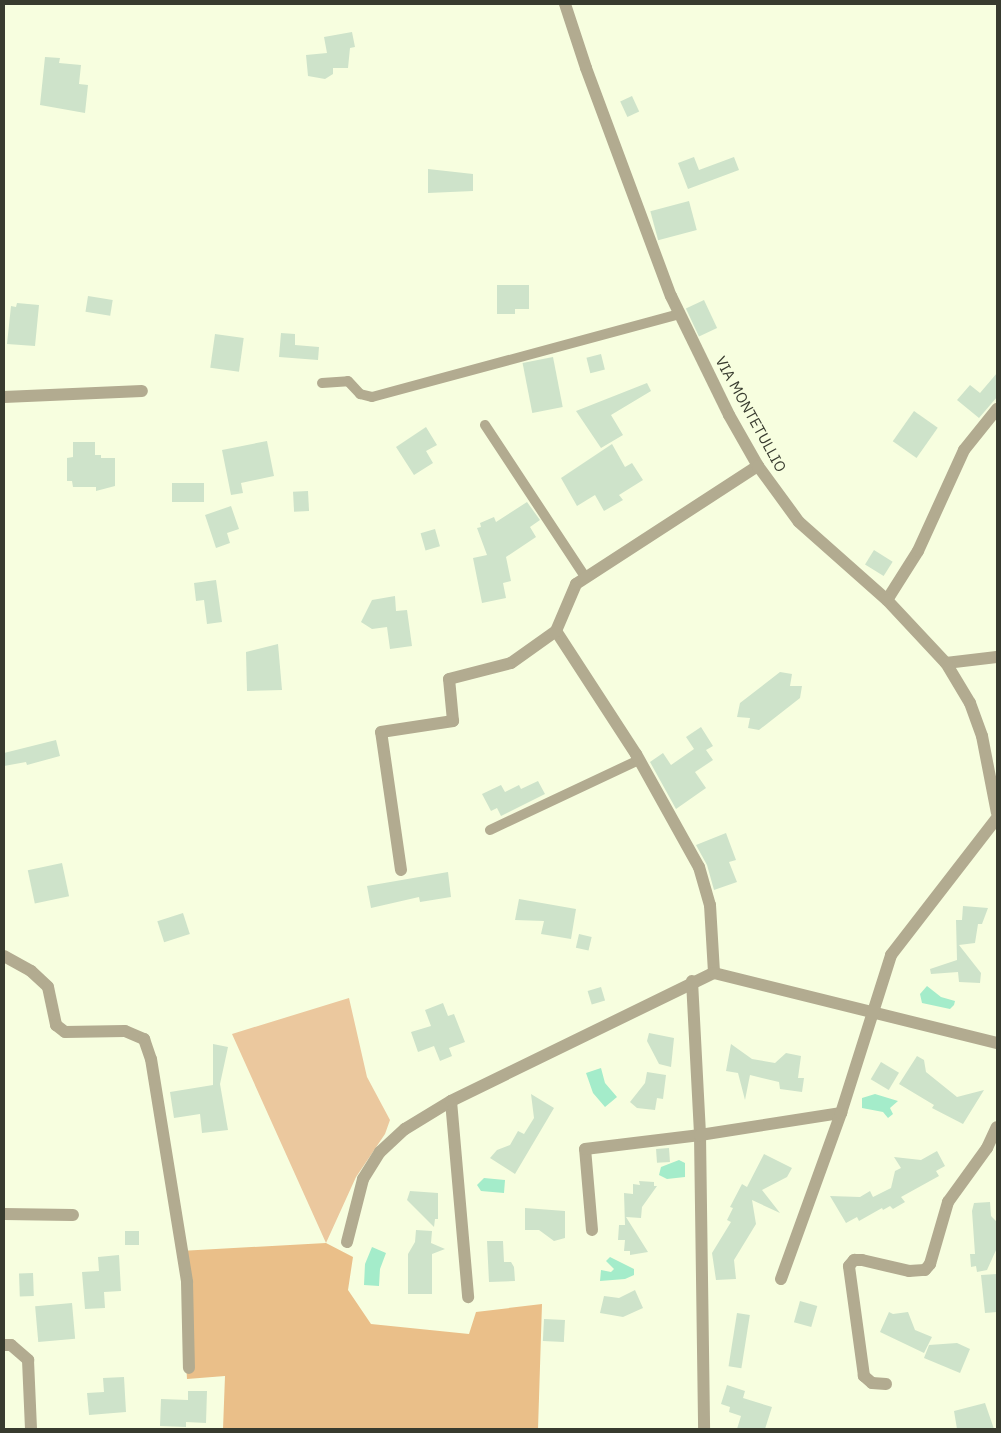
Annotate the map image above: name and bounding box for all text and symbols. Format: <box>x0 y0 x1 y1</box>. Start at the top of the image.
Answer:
street label: VIA MONTETULLIO <box>712 353 790 475</box>

